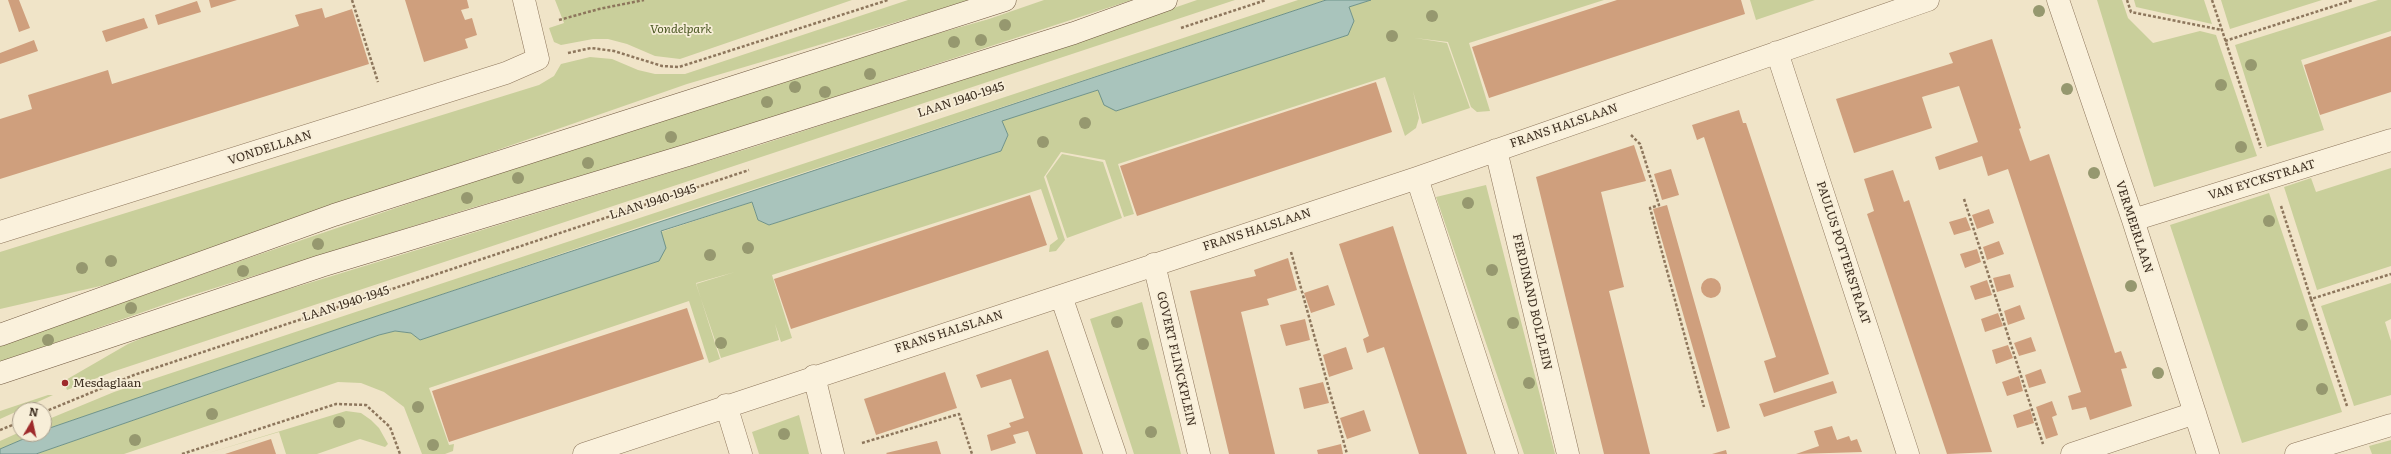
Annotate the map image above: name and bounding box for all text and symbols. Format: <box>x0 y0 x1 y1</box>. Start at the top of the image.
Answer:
park label: Vondelpark <box>650 22 712 36</box>
street label: LAAN 1940-1945 <box>916 79 1006 121</box>
street label: FRANS HALSLAAN <box>1508 101 1620 151</box>
street label: VONDELLAAN <box>226 128 314 168</box>
street label: VAN EYCKSTRAAT <box>2207 157 2317 203</box>
street label: PAULUS POTTERSTRAAT <box>1813 179 1873 327</box>
street label: VERMEERLAAN <box>2112 179 2156 275</box>
street label: LAAN 1940-1945 <box>608 181 698 223</box>
street label: FRANS HALSLAAN <box>1201 206 1313 254</box>
street label: FERDINAND BOLPLEIN <box>1509 232 1555 372</box>
street label: LAAN 1940-1945 <box>301 283 391 325</box>
street label: GOVERT FLINCKPLEIN <box>1153 290 1199 428</box>
street label: FRANS HALSLAAN <box>893 308 1005 356</box>
place label: Mesdaglaan <box>73 376 141 390</box>
marker: Mesdaglaan <box>60 378 70 388</box>
north arrow <box>12 402 52 442</box>
text: N <box>28 403 40 420</box>

